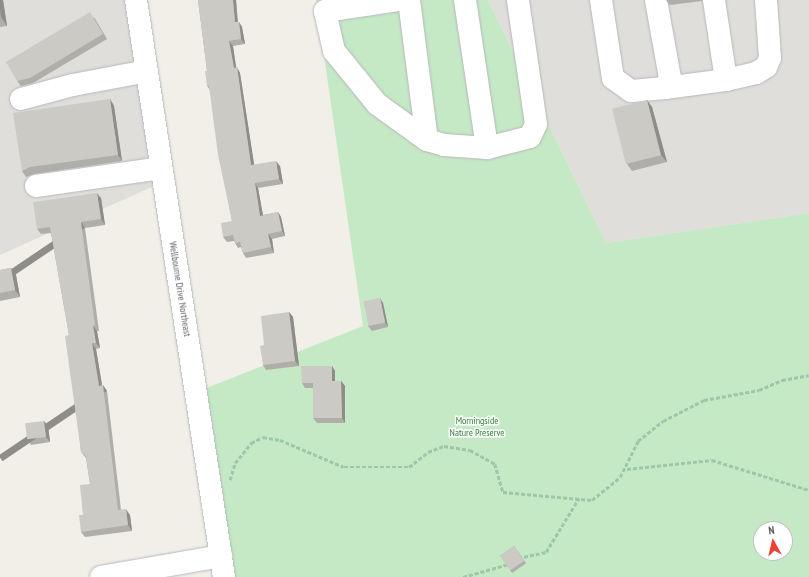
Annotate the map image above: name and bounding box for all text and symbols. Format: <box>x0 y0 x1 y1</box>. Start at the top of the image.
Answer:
street label: Wellbourne Drive Northeast <box>167 241 193 337</box>
park label: Morningside Nature Preserve <box>450 414 504 438</box>
north arrow <box>753 521 793 561</box>
text: N <box>768 523 775 537</box>

